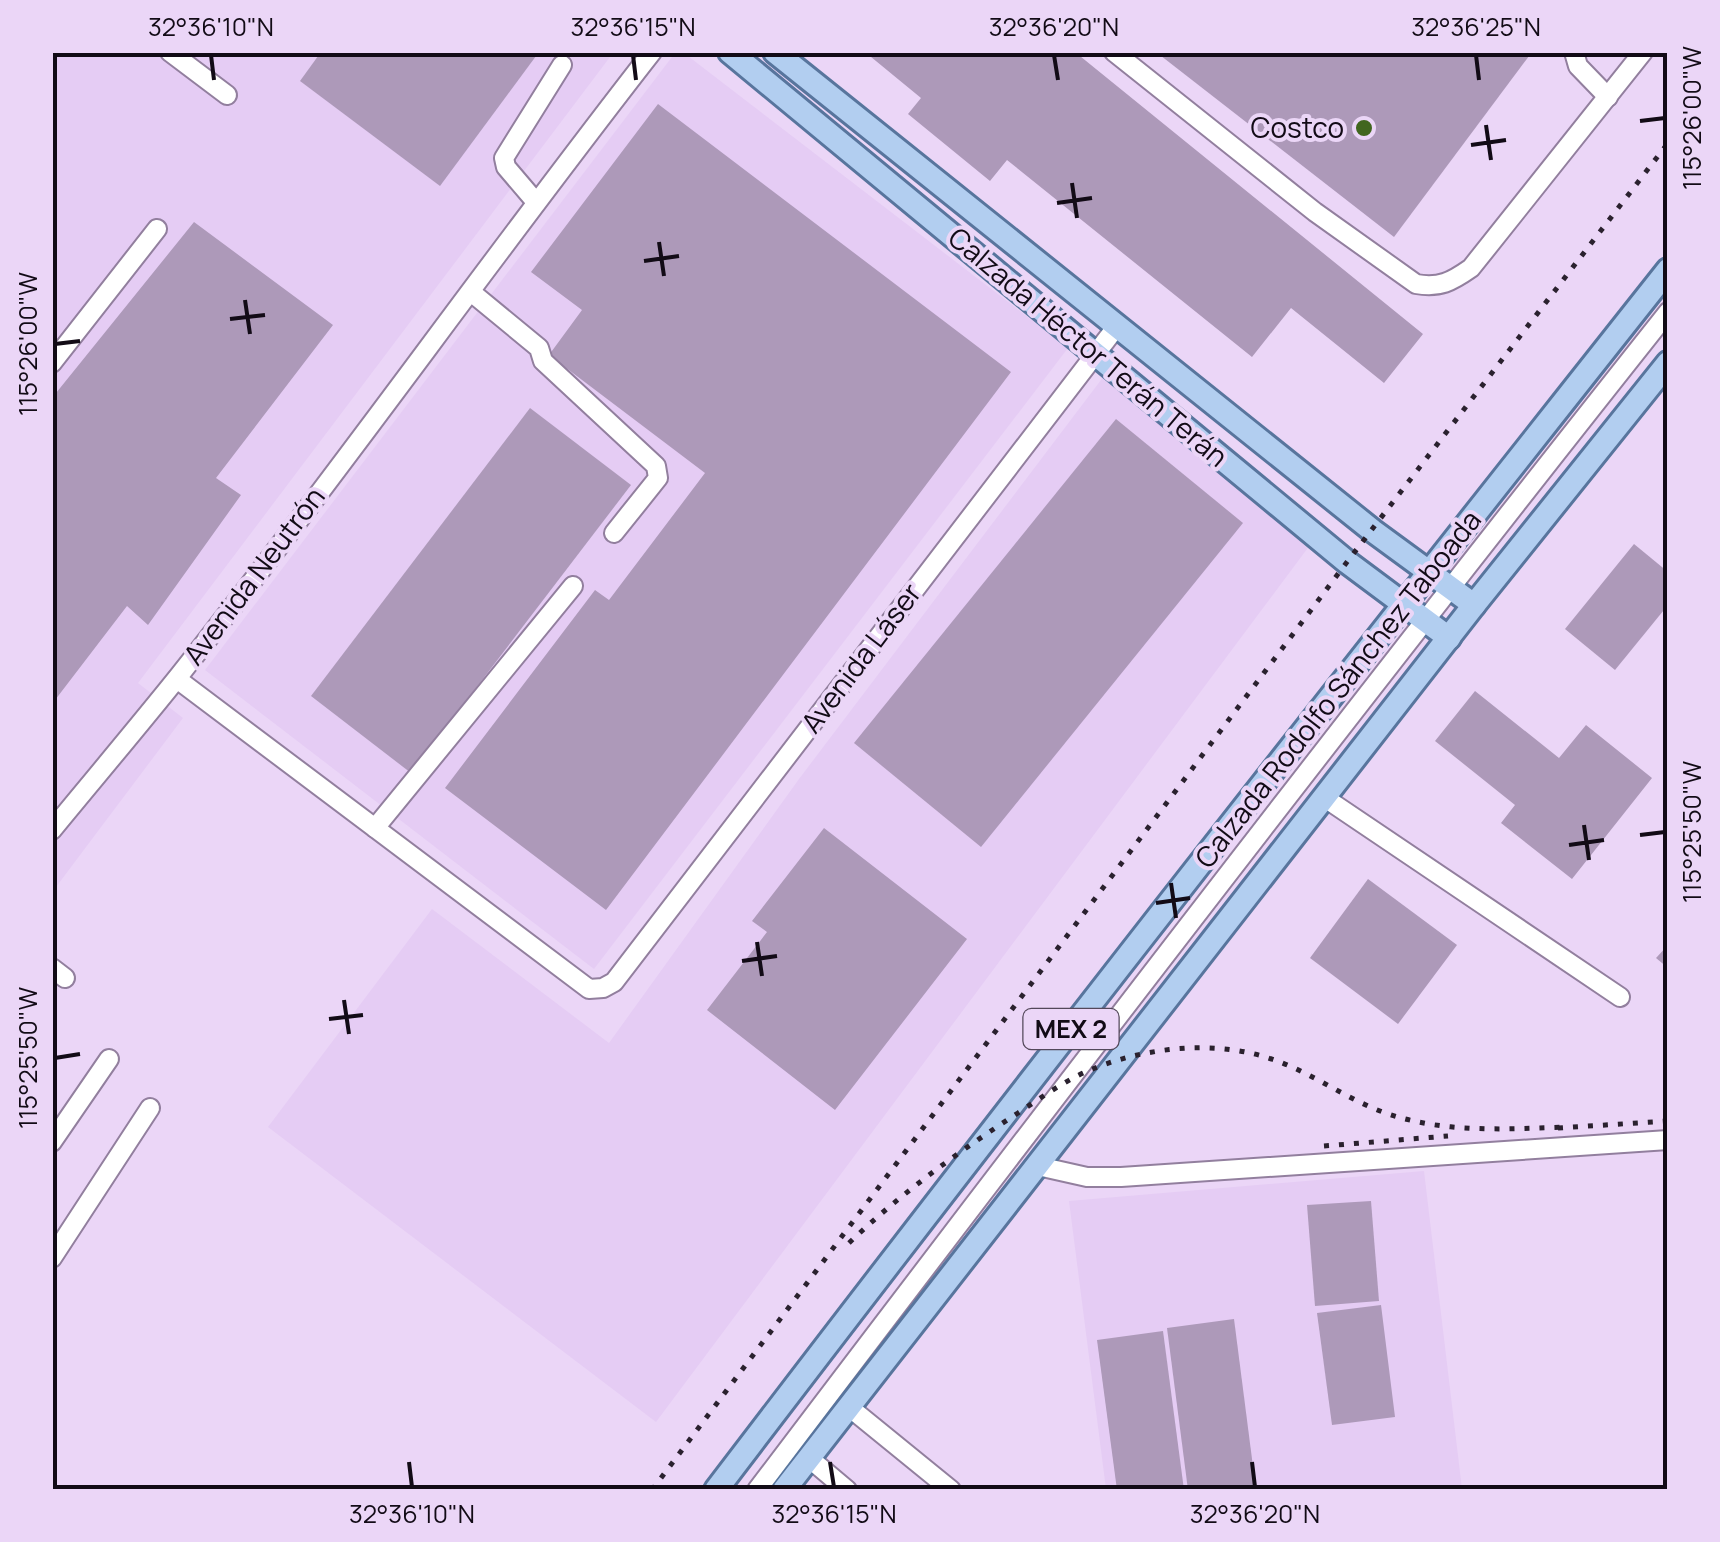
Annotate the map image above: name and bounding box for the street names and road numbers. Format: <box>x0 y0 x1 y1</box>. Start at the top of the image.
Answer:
street label: Calzada Héctor Terán Terán <box>941 218 1236 475</box>
street label: Avenida Neutrón <box>174 479 333 672</box>
street label: Calzada Rodolfo Sánchez Taboada <box>1185 502 1489 875</box>
street label: Avenida Láser <box>791 575 929 740</box>
road number: MEX 2 <box>1024 1009 1118 1049</box>

